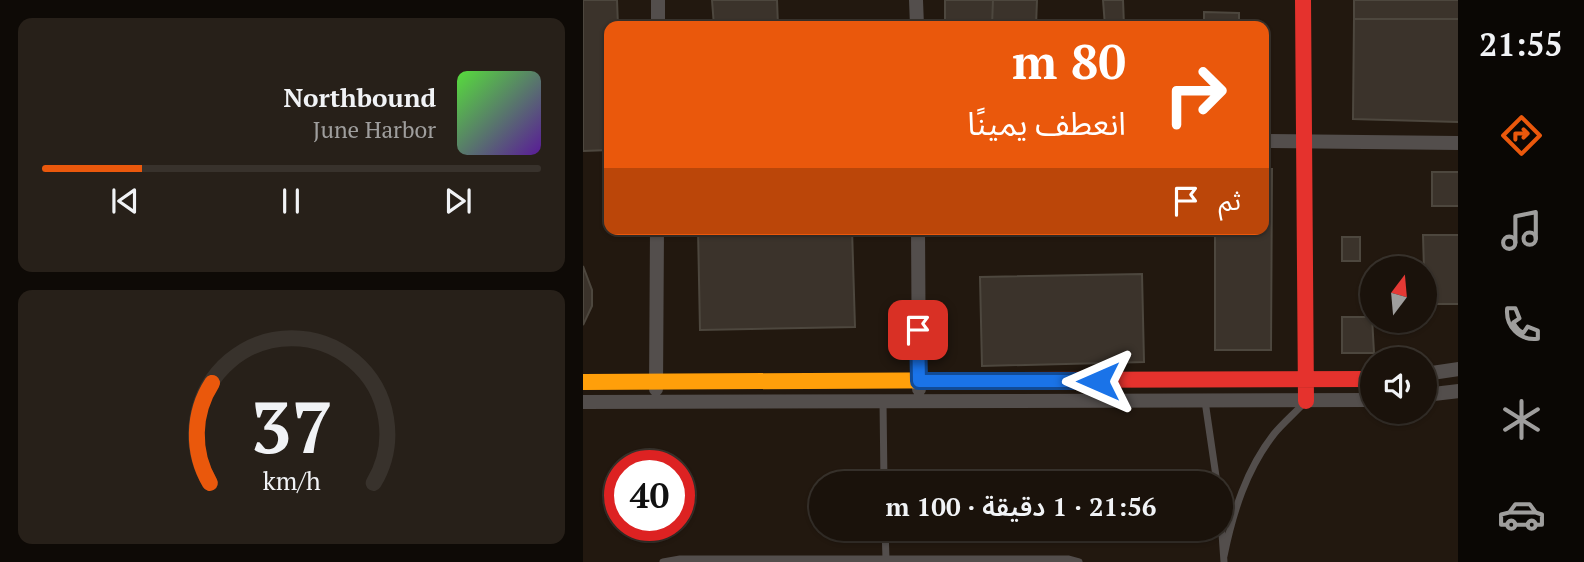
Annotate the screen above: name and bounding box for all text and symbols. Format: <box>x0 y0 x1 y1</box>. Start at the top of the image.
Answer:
text: 21:55 <box>1479 23 1563 65</box>
text: 80 m <box>1012 28 1126 93</box>
icon: right <box>1150 49 1241 140</box>
text: Northbound <box>283 80 436 114</box>
text: انعطف يمينًا <box>967 102 1126 144</box>
icon: directions <box>1497 111 1546 160</box>
text: June Harbor <box>313 114 436 145</box>
icon: previous <box>106 182 144 220</box>
icon: pause <box>272 182 310 220</box>
icon: next <box>439 182 477 220</box>
icon: arrive <box>1167 182 1205 220</box>
text: ثم <box>1219 183 1241 217</box>
icon: music <box>1497 206 1546 255</box>
north arrow <box>1360 256 1437 332</box>
map controls <box>1360 256 1437 424</box>
pin <box>888 300 948 360</box>
icon: phone <box>1497 300 1546 349</box>
icon: arrive <box>899 311 937 349</box>
position arrow <box>1061 344 1135 418</box>
button: sound <box>1360 347 1437 424</box>
text: 37 <box>250 377 333 474</box>
icon: climate <box>1497 395 1546 444</box>
speed limit sign: 40 <box>604 450 695 541</box>
text: km/h <box>263 464 321 497</box>
text: 21:56 · 1 دقيقة · 100 m <box>885 489 1157 523</box>
icon: car <box>1497 490 1546 539</box>

